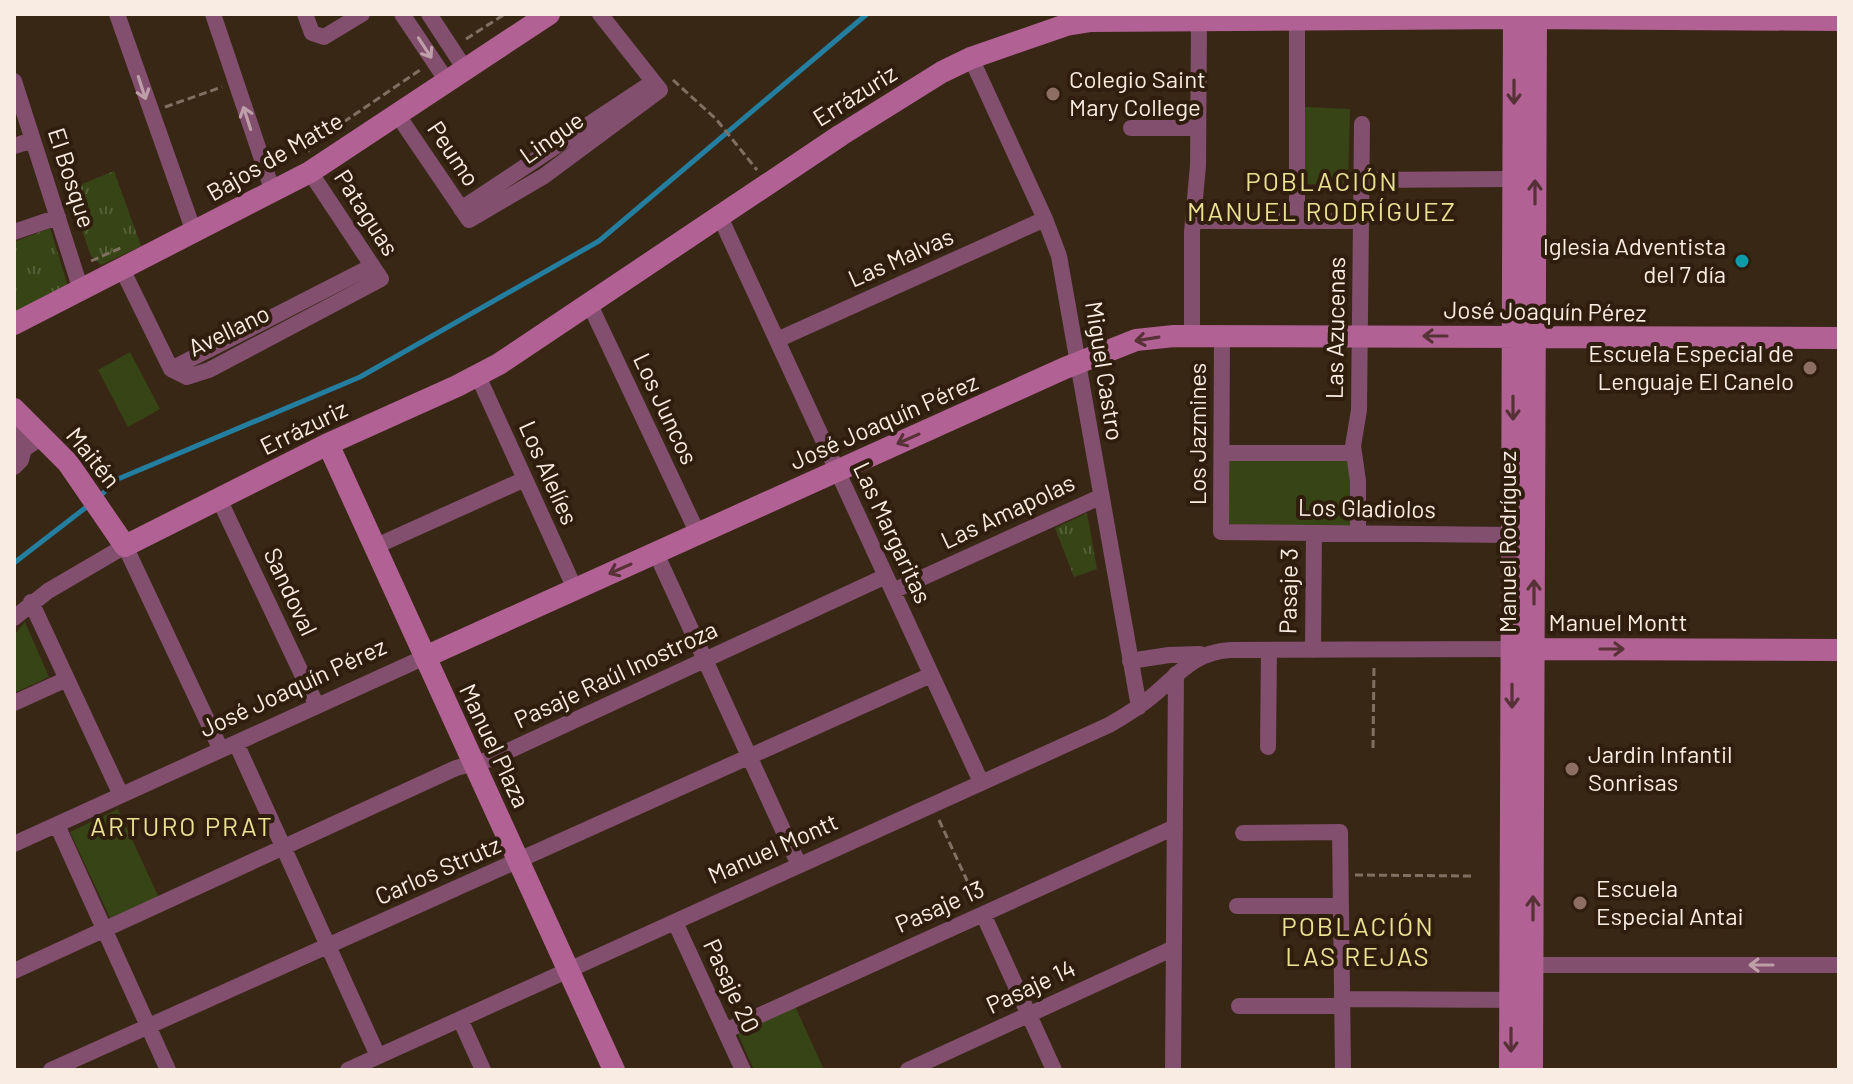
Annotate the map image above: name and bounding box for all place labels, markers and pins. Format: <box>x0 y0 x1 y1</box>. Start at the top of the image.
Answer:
place label: Colegio Saint Mary College <box>1069 64 1206 121</box>
marker: Colegio Saint Mary College <box>1044 85 1062 103</box>
place label: Iglesia Adventista del 7 día <box>1543 231 1726 288</box>
marker: Iglesia Adventista del 7 día <box>1733 252 1751 270</box>
place label: Escuela Especial de Lenguaje El Canelo <box>1588 338 1794 395</box>
marker: Escuela Especial de Lenguaje El Canelo <box>1801 359 1819 377</box>
place label: Jardin Infantil Sonrisas <box>1588 739 1733 796</box>
marker: Jardin Infantil Sonrisas <box>1563 760 1581 778</box>
place label: Escuela Especial Antai <box>1596 873 1744 930</box>
marker: Escuela Especial Antai <box>1571 894 1589 912</box>

